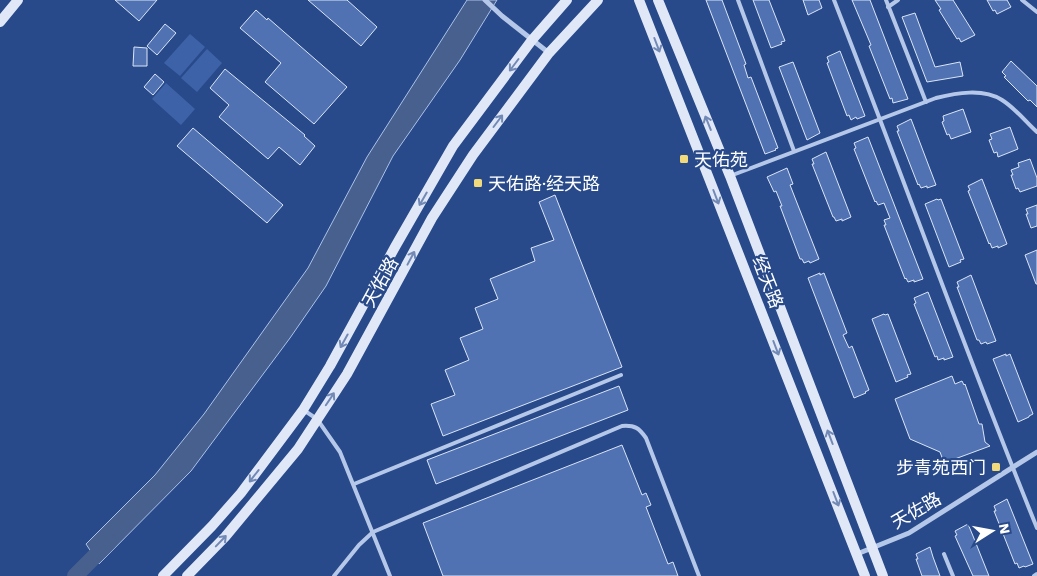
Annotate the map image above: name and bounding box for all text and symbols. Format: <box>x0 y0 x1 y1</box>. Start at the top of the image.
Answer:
one-way arrow <box>653 37 662 53</box>
one-way arrow <box>509 58 519 72</box>
one-way arrow <box>493 114 503 128</box>
one-way arrow <box>703 115 712 130</box>
place label: 天佑苑 <box>694 149 748 170</box>
marker: 天佑苑 <box>678 153 690 165</box>
place label: 天佑路·经天路 <box>488 173 600 194</box>
marker: 天佑路·经天路 <box>472 177 484 189</box>
one-way arrow <box>713 189 722 204</box>
one-way arrow <box>417 191 427 205</box>
one-way arrow <box>407 251 416 266</box>
street label: 天佑路 <box>358 253 402 311</box>
street label: 经天路 <box>749 253 787 311</box>
one-way arrow <box>339 333 348 348</box>
one-way arrow <box>772 340 781 355</box>
one-way arrow <box>325 392 335 406</box>
one-way arrow <box>825 430 834 445</box>
place label: 步青苑西门 <box>896 457 986 478</box>
marker: 步青苑西门 <box>990 461 1002 473</box>
one-way arrow <box>248 469 259 482</box>
street label: 天佐路 <box>887 487 945 533</box>
one-way arrow <box>831 491 841 506</box>
north arrow <box>967 506 1017 556</box>
text: N <box>996 522 1014 535</box>
one-way arrow <box>215 535 227 548</box>

